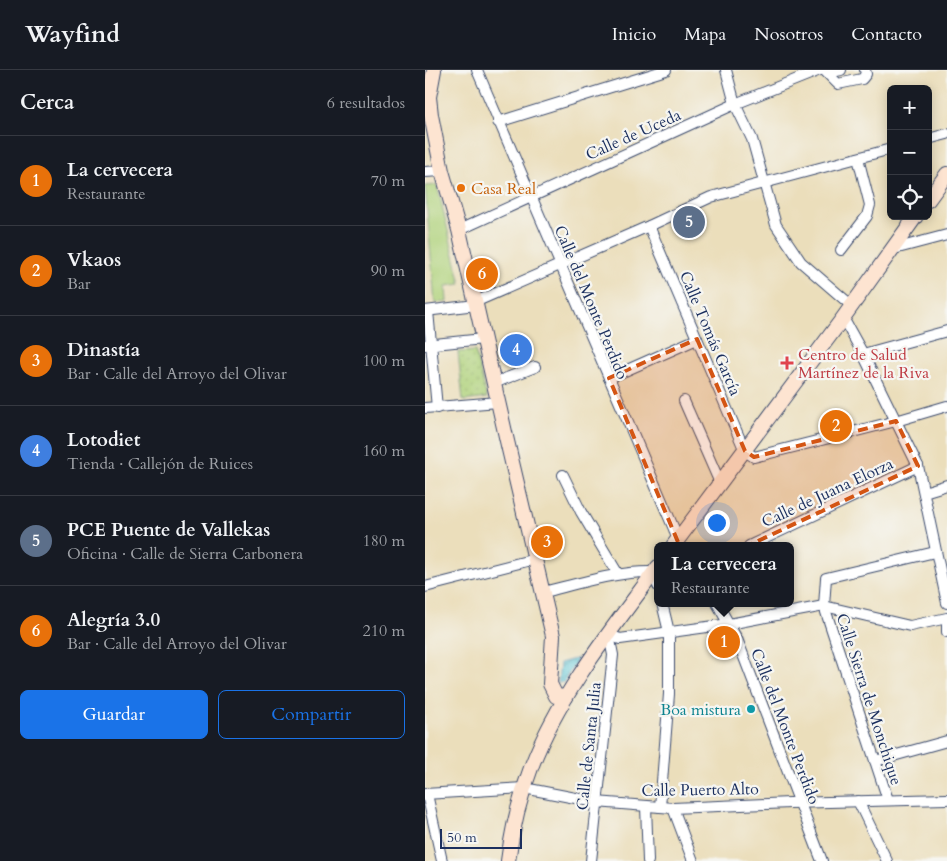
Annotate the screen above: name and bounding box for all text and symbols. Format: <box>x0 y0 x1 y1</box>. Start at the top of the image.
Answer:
text: Wayfind <box>25 18 120 51</box>
text: Inicio <box>612 22 656 47</box>
text: Mapa <box>684 22 726 47</box>
text: Nosotros <box>754 22 823 47</box>
text: Contacto <box>851 22 922 47</box>
map controls <box>887 85 932 220</box>
button: + <box>887 85 932 130</box>
text: Cerca <box>20 88 74 117</box>
text: 6 resultados <box>327 92 405 114</box>
street label: Calle de Uceda <box>582 104 685 166</box>
button: − <box>887 130 932 175</box>
text: La cervecera <box>67 157 173 183</box>
text: 1 <box>32 170 40 192</box>
text: 70 m <box>371 170 405 192</box>
button: locate <box>887 175 932 220</box>
place label: Casa Real <box>471 178 536 200</box>
marker: Casa Real <box>455 182 467 194</box>
text: Restaurante <box>67 183 146 205</box>
pin: 5 <box>673 203 705 241</box>
street label: Calle del Monte Perdido <box>549 222 634 383</box>
text: Vkaos <box>67 247 121 273</box>
pin: 6 <box>466 255 498 293</box>
text: 2 <box>32 260 40 282</box>
text: 90 m <box>371 260 405 282</box>
street label: Calle Tomás García <box>674 268 746 399</box>
text: Bar <box>67 273 91 295</box>
pin: 4 <box>500 331 532 369</box>
text: Dinastía <box>67 337 140 363</box>
place label: Centro de Salud Martínez de la Riva <box>798 344 929 384</box>
text: 3 <box>32 350 40 372</box>
text: 100 m <box>363 350 405 372</box>
marker: Centro de Salud Martínez de la Riva <box>780 356 794 370</box>
text: Bar · Calle del Arroyo del Olivar <box>67 363 287 385</box>
pin: 2 <box>820 407 852 445</box>
text: Lotodiet <box>67 427 140 453</box>
text: 4 <box>32 440 40 462</box>
text: 160 m <box>363 440 405 462</box>
text: Tienda · Callejón de Ruices <box>67 453 253 475</box>
street label: Calle de Juana Elorza <box>758 453 897 533</box>
your location <box>704 510 730 536</box>
text: PCE Puente de Vallekas <box>67 517 270 543</box>
pin: 3 <box>531 523 563 561</box>
text: 5 <box>32 530 40 552</box>
text: 180 m <box>363 530 405 552</box>
popup <box>654 542 794 607</box>
text: Oficina · Calle de Sierra Carbonera <box>67 543 303 565</box>
text: La cervecera <box>671 551 777 577</box>
text: Restaurante <box>671 577 750 599</box>
text: Alegría 3.0 <box>67 607 160 633</box>
street label: Calle Sierra de Monchique <box>831 611 907 788</box>
text: 6 <box>32 620 40 642</box>
text: 210 m <box>363 620 405 642</box>
pin: 1 <box>708 623 740 661</box>
text: Bar · Calle del Arroyo del Olivar <box>67 633 287 655</box>
street label: Calle del Monte Perdido <box>745 645 825 808</box>
street label: Calle de Santa Julia <box>571 681 607 811</box>
button: Guardar <box>20 690 208 739</box>
button: Compartir <box>218 690 405 739</box>
place label: Boa mistura <box>660 699 741 721</box>
marker: Boa mistura <box>745 703 757 715</box>
street label: Calle Puerto Alto <box>641 778 759 802</box>
scale bar <box>440 826 523 849</box>
text: 50 m <box>447 828 477 847</box>

